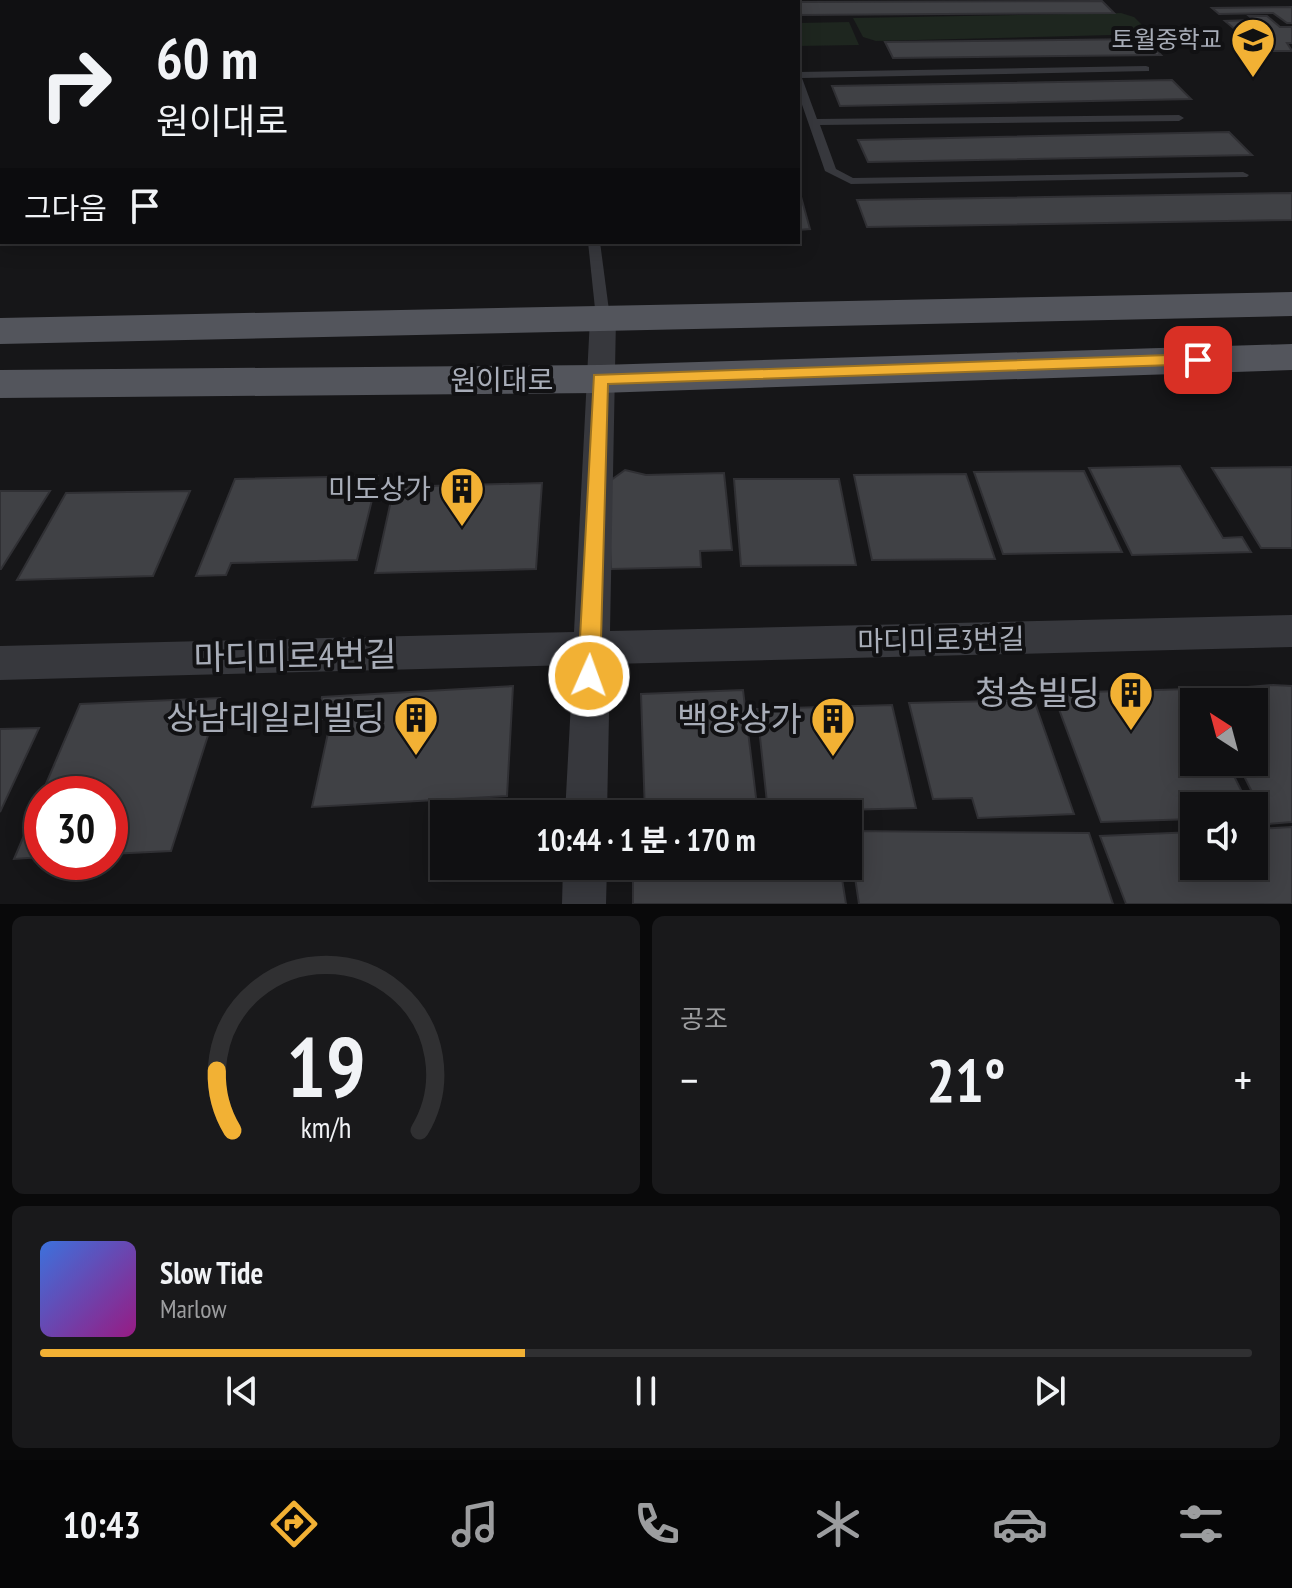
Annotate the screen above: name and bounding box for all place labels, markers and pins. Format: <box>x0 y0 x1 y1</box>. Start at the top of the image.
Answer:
school or university icon: 토월중학교 <box>1229 16 1277 79</box>
place label: 토월중학교 <box>1112 24 1222 55</box>
pin <box>1164 326 1232 394</box>
building icon: 미도상가 <box>438 465 486 528</box>
place label: 미도상가 <box>328 470 431 507</box>
building icon: 청송빌딩 <box>1107 669 1155 732</box>
place label: 청송빌딩 <box>975 670 1100 714</box>
building icon: 상남데일리빌딩 <box>392 694 440 757</box>
place label: 상남데일리빌딩 <box>166 695 385 739</box>
building icon: 백양상가 <box>809 695 857 758</box>
place label: 백양상가 <box>677 696 802 740</box>

